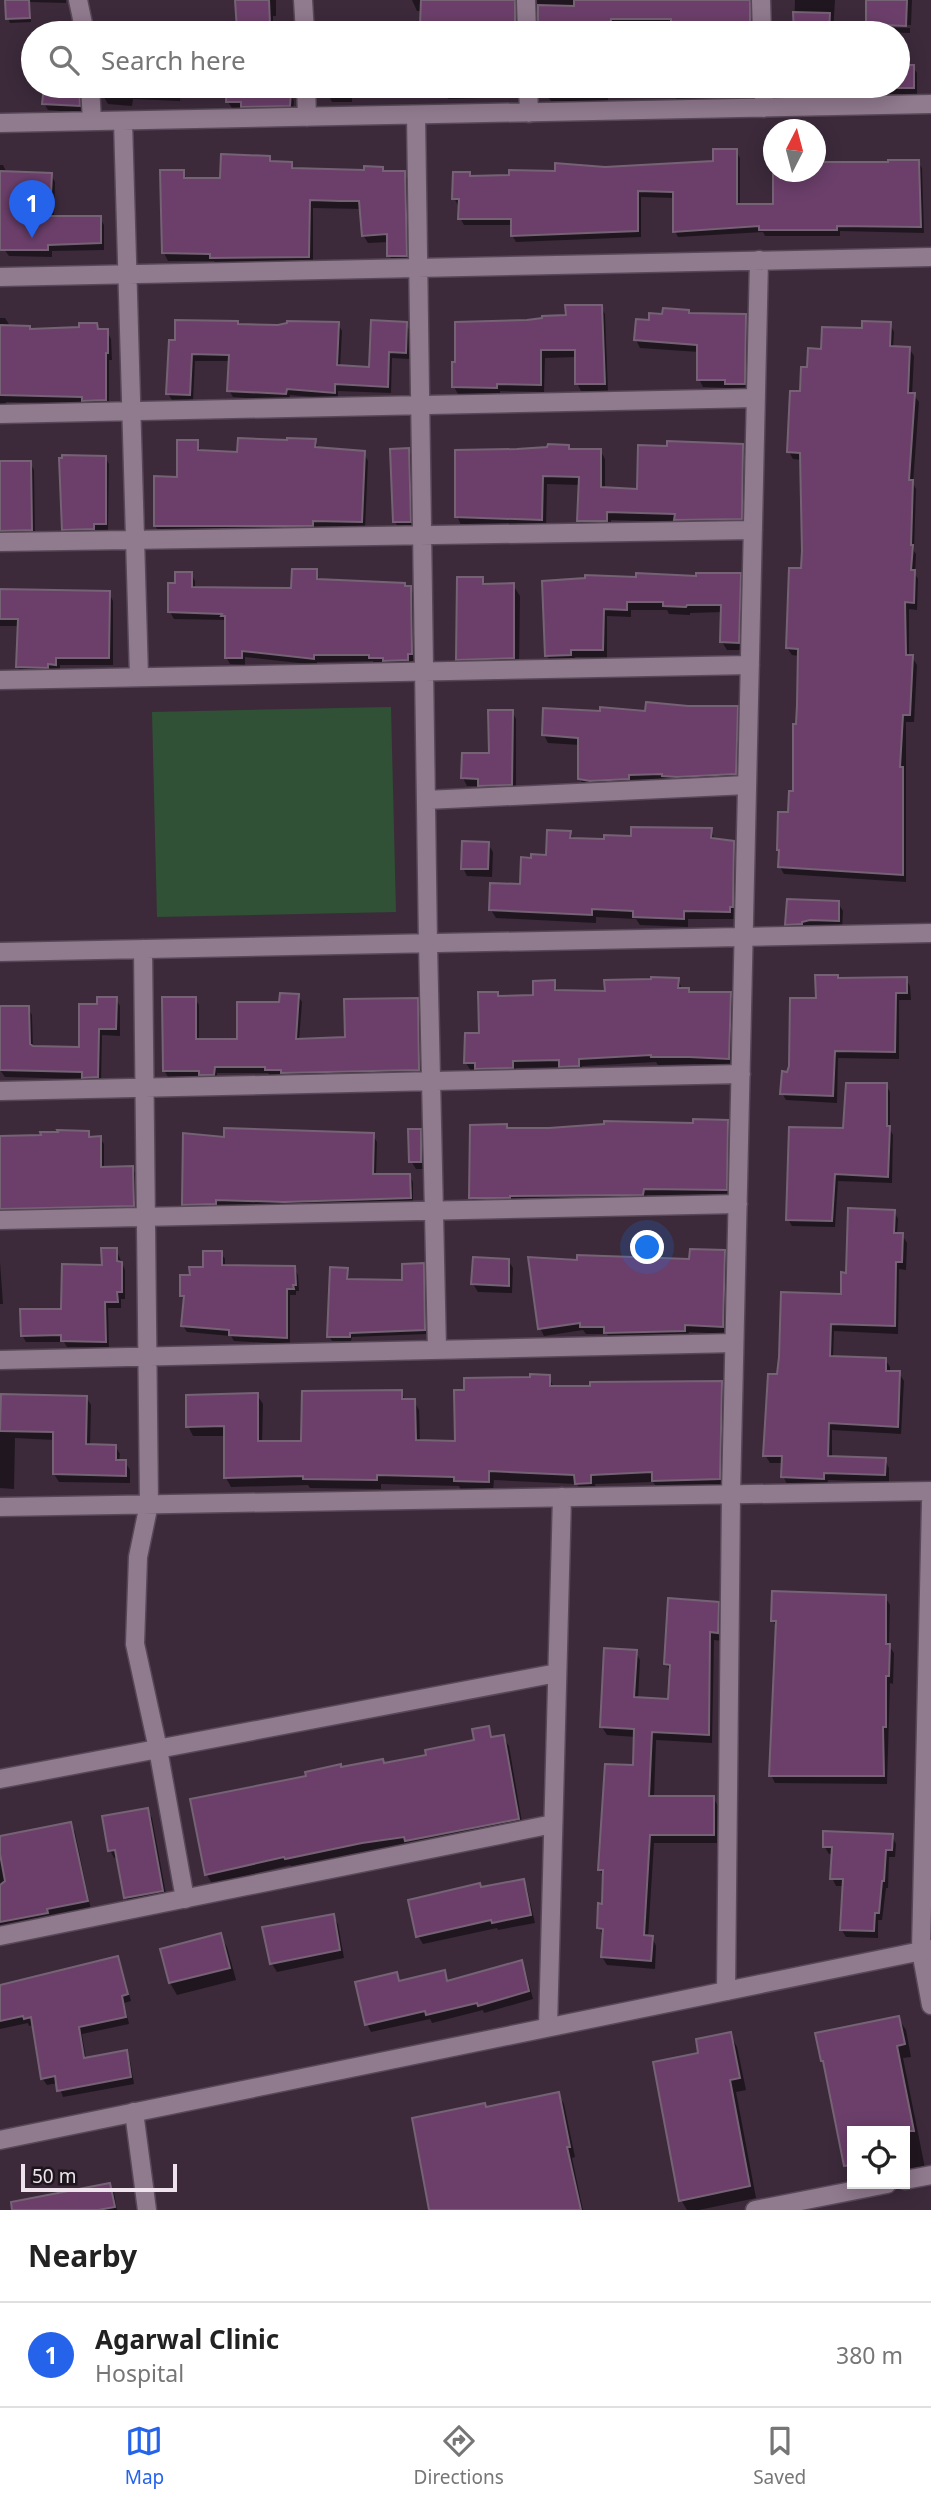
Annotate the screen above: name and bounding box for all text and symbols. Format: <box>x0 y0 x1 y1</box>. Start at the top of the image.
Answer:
search box <box>21 21 910 98</box>
icon: search <box>45 41 83 79</box>
text: Search here <box>101 42 246 78</box>
north arrow <box>763 119 826 182</box>
pin: 1 <box>9 180 55 238</box>
your location <box>630 1230 664 1264</box>
map controls <box>847 2126 910 2189</box>
button: locate <box>847 2126 910 2189</box>
scale bar <box>21 2161 177 2193</box>
text: 50 m <box>32 2163 76 2189</box>
text: Nearby <box>28 2235 137 2276</box>
text: Agarwal Clinic <box>95 2321 279 2357</box>
text: 1 <box>44 2339 58 2371</box>
text: 380 m <box>836 2339 903 2371</box>
text: Hospital <box>95 2357 184 2389</box>
tab: Map <box>125 2422 164 2490</box>
tab: Directions <box>414 2422 504 2490</box>
tab: Saved <box>753 2422 806 2490</box>

